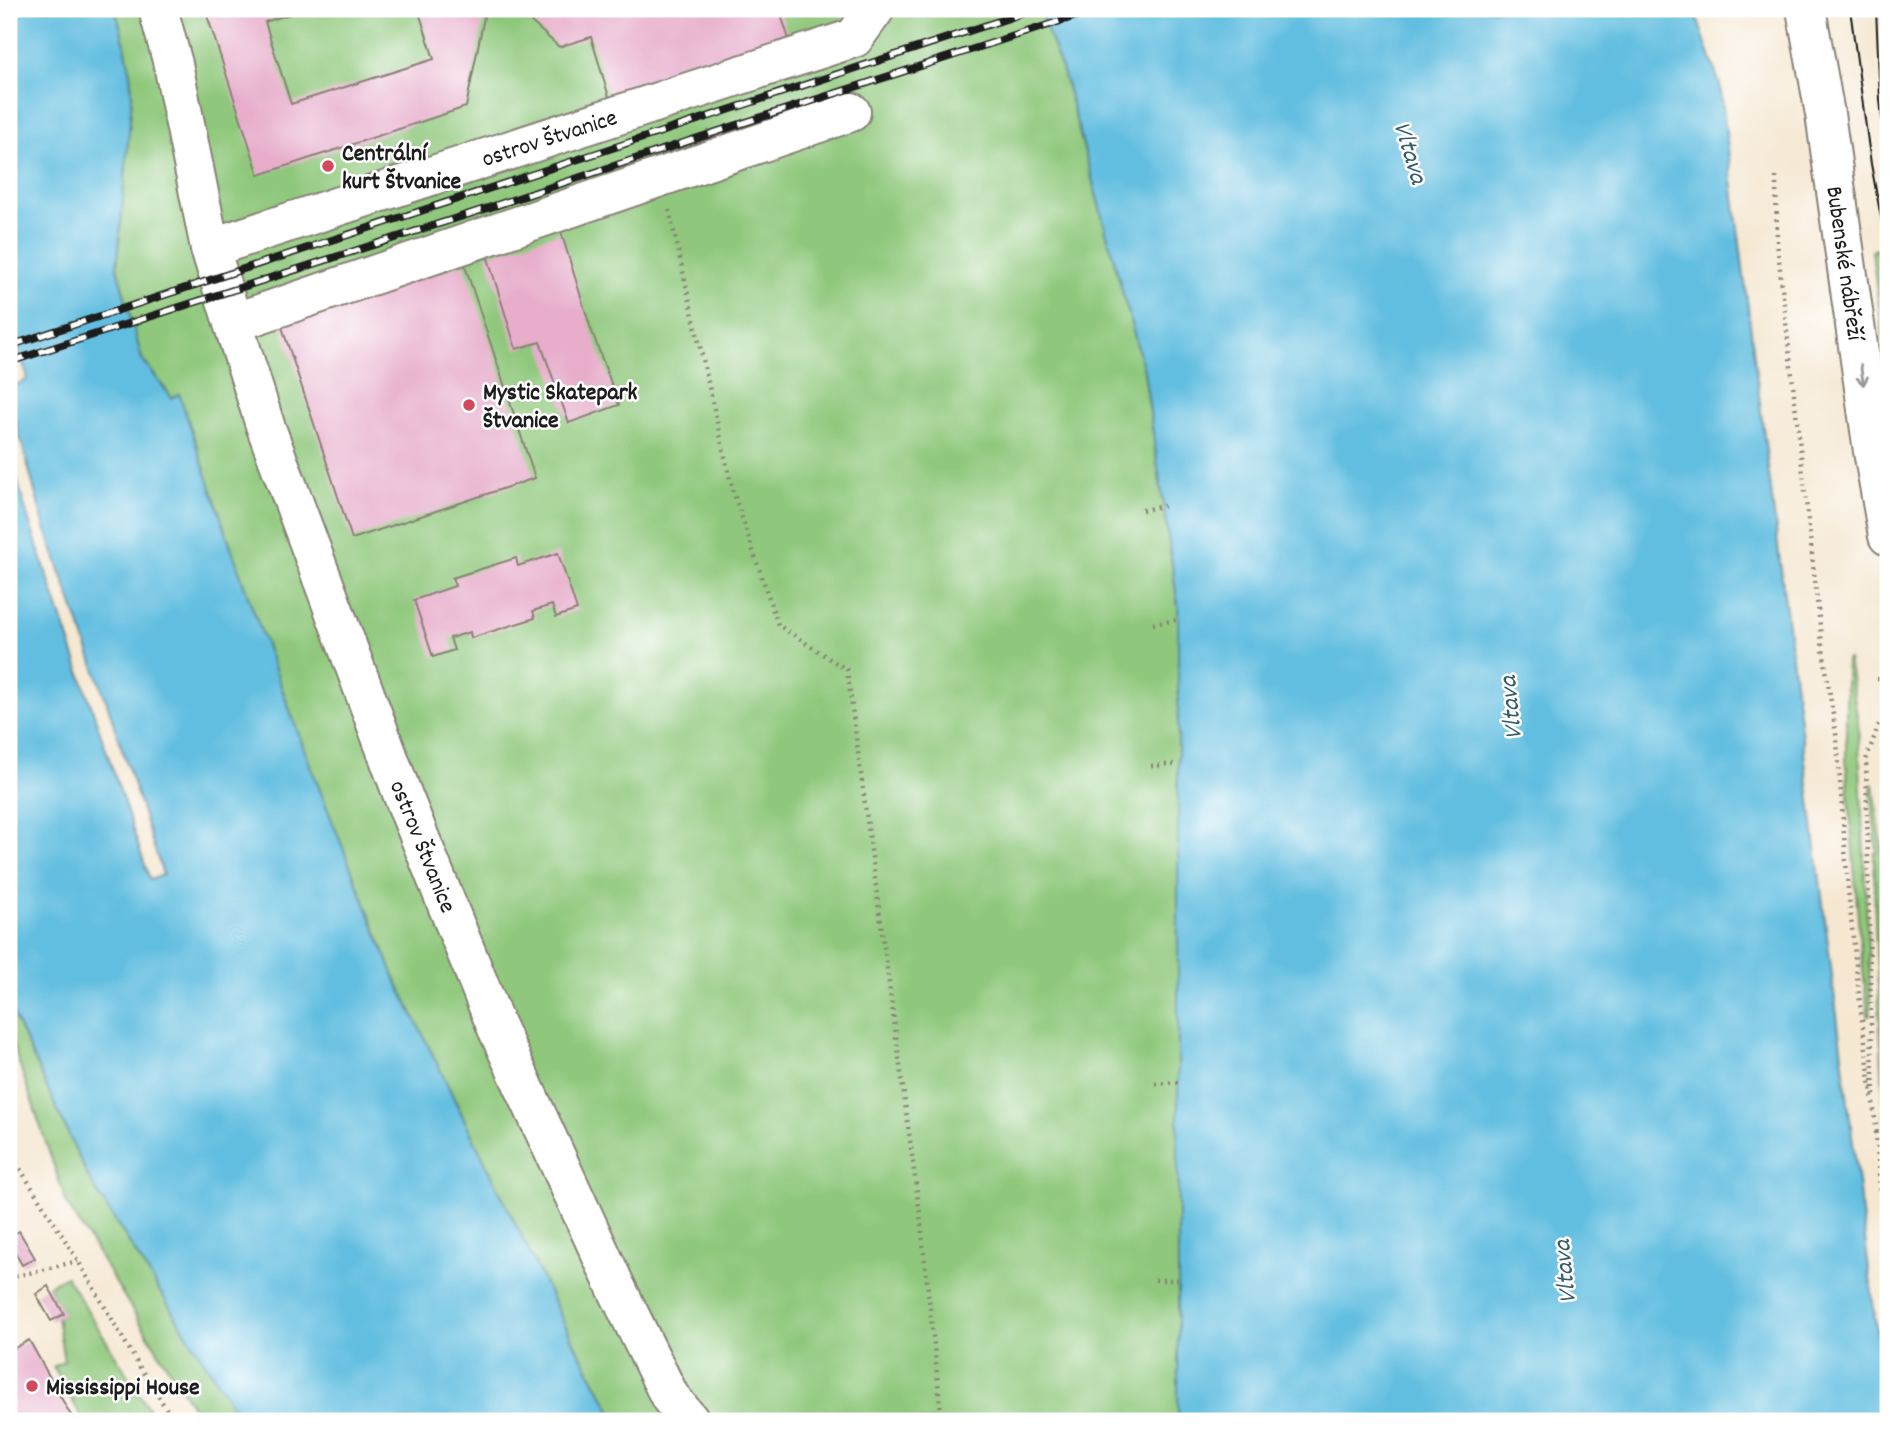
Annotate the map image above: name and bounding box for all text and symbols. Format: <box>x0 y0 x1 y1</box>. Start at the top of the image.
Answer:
street label: ostrov Štvanice <box>478 102 622 178</box>
water label: Vltava <box>1382 117 1436 191</box>
place label: Centrální kurt Štvanice <box>342 138 462 200</box>
marker: Centrální kurt Štvanice <box>320 158 336 174</box>
street label: Bubenské nábřeží <box>1815 184 1871 344</box>
one-way arrow <box>1855 363 1868 386</box>
place label: Mystic Skatepark Štvanice <box>483 377 638 439</box>
marker: Mystic Skatepark Štvanice <box>461 397 477 413</box>
water label: Vltava <box>1491 672 1534 741</box>
street label: ostrov Štvanice <box>379 776 463 919</box>
water label: Vltava <box>1545 1236 1588 1305</box>
place label: Mississippi House <box>46 1372 200 1406</box>
marker: Mississippi House <box>24 1378 40 1394</box>

